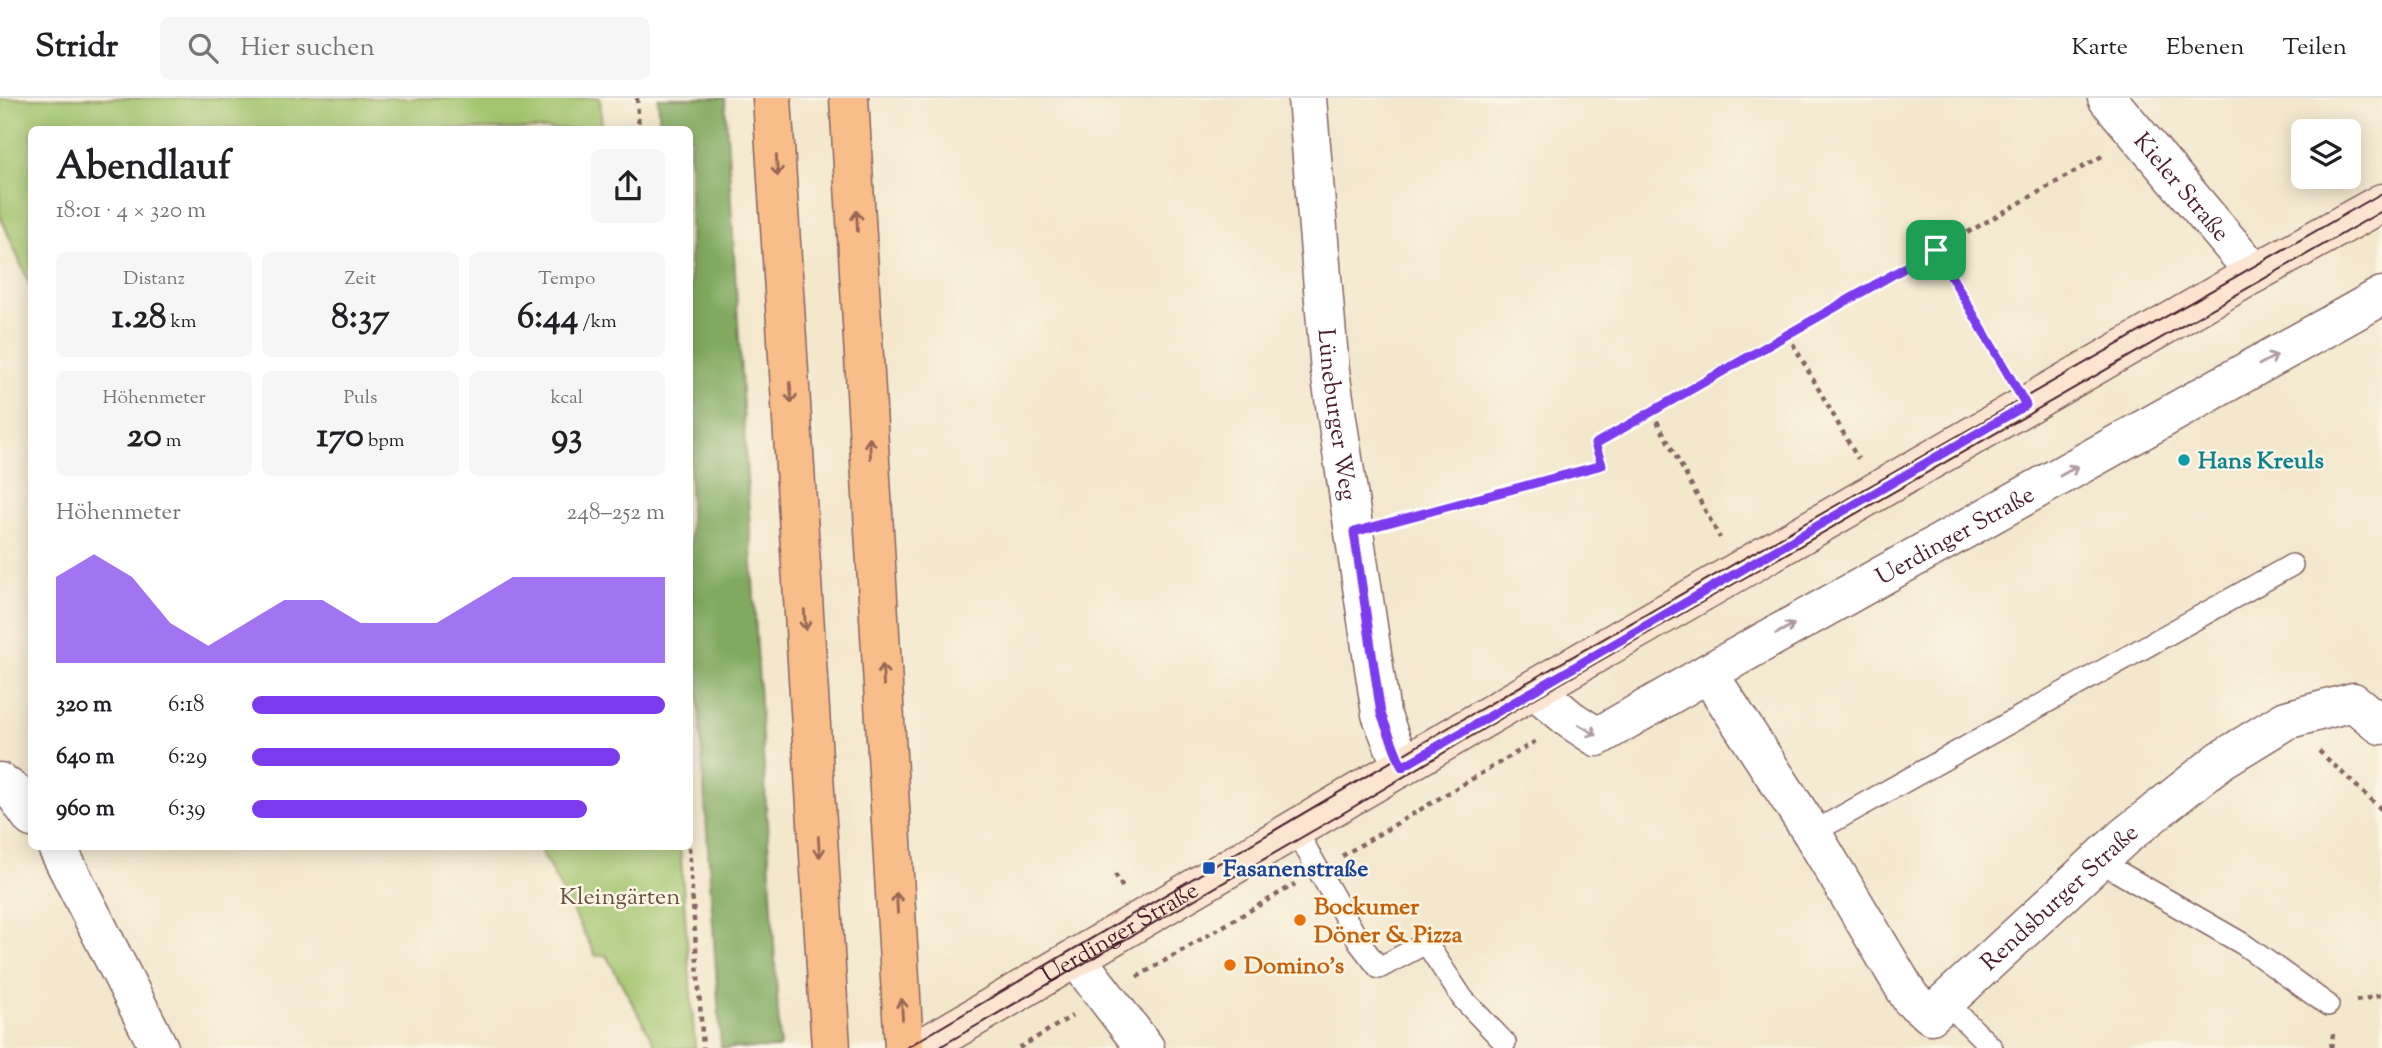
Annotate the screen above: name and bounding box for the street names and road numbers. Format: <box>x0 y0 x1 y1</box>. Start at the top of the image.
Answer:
street label: Kieler Straße <box>2124 126 2236 250</box>
street label: Lüneburger Weg <box>1307 327 1364 503</box>
street label: Uerdinger Straße <box>1870 479 2041 595</box>
street label: Rendsburger Straße <box>1974 817 2146 980</box>
street label: Uerdinger Straße <box>1036 874 1206 993</box>

